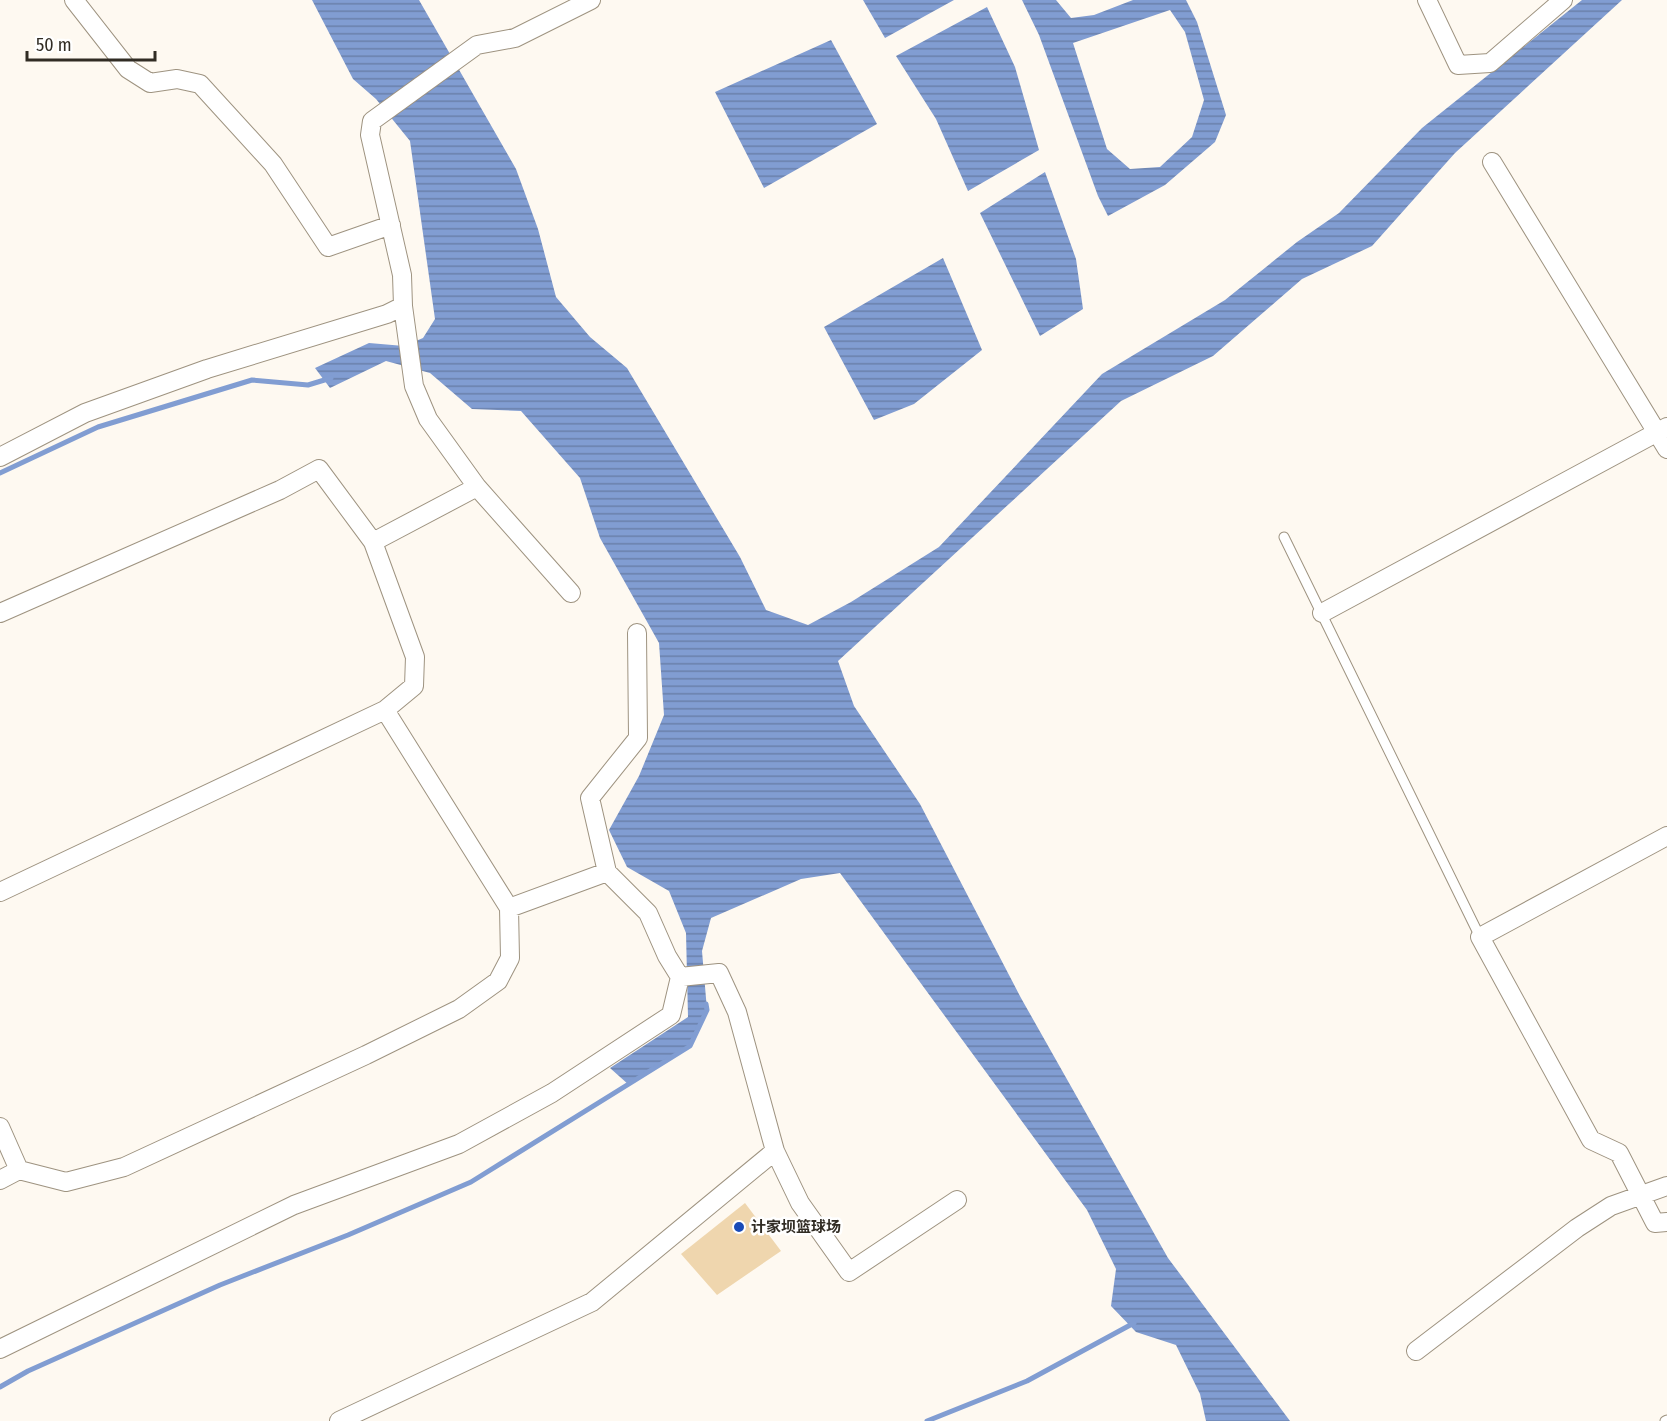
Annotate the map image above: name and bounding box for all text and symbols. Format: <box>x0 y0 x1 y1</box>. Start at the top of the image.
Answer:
scale bar <box>27 24 154 62</box>
text: 50 m <box>36 34 72 56</box>
place label: 计家坝篮球场 <box>751 1218 841 1236</box>
marker: 计家坝篮球场 <box>732 1220 746 1234</box>

